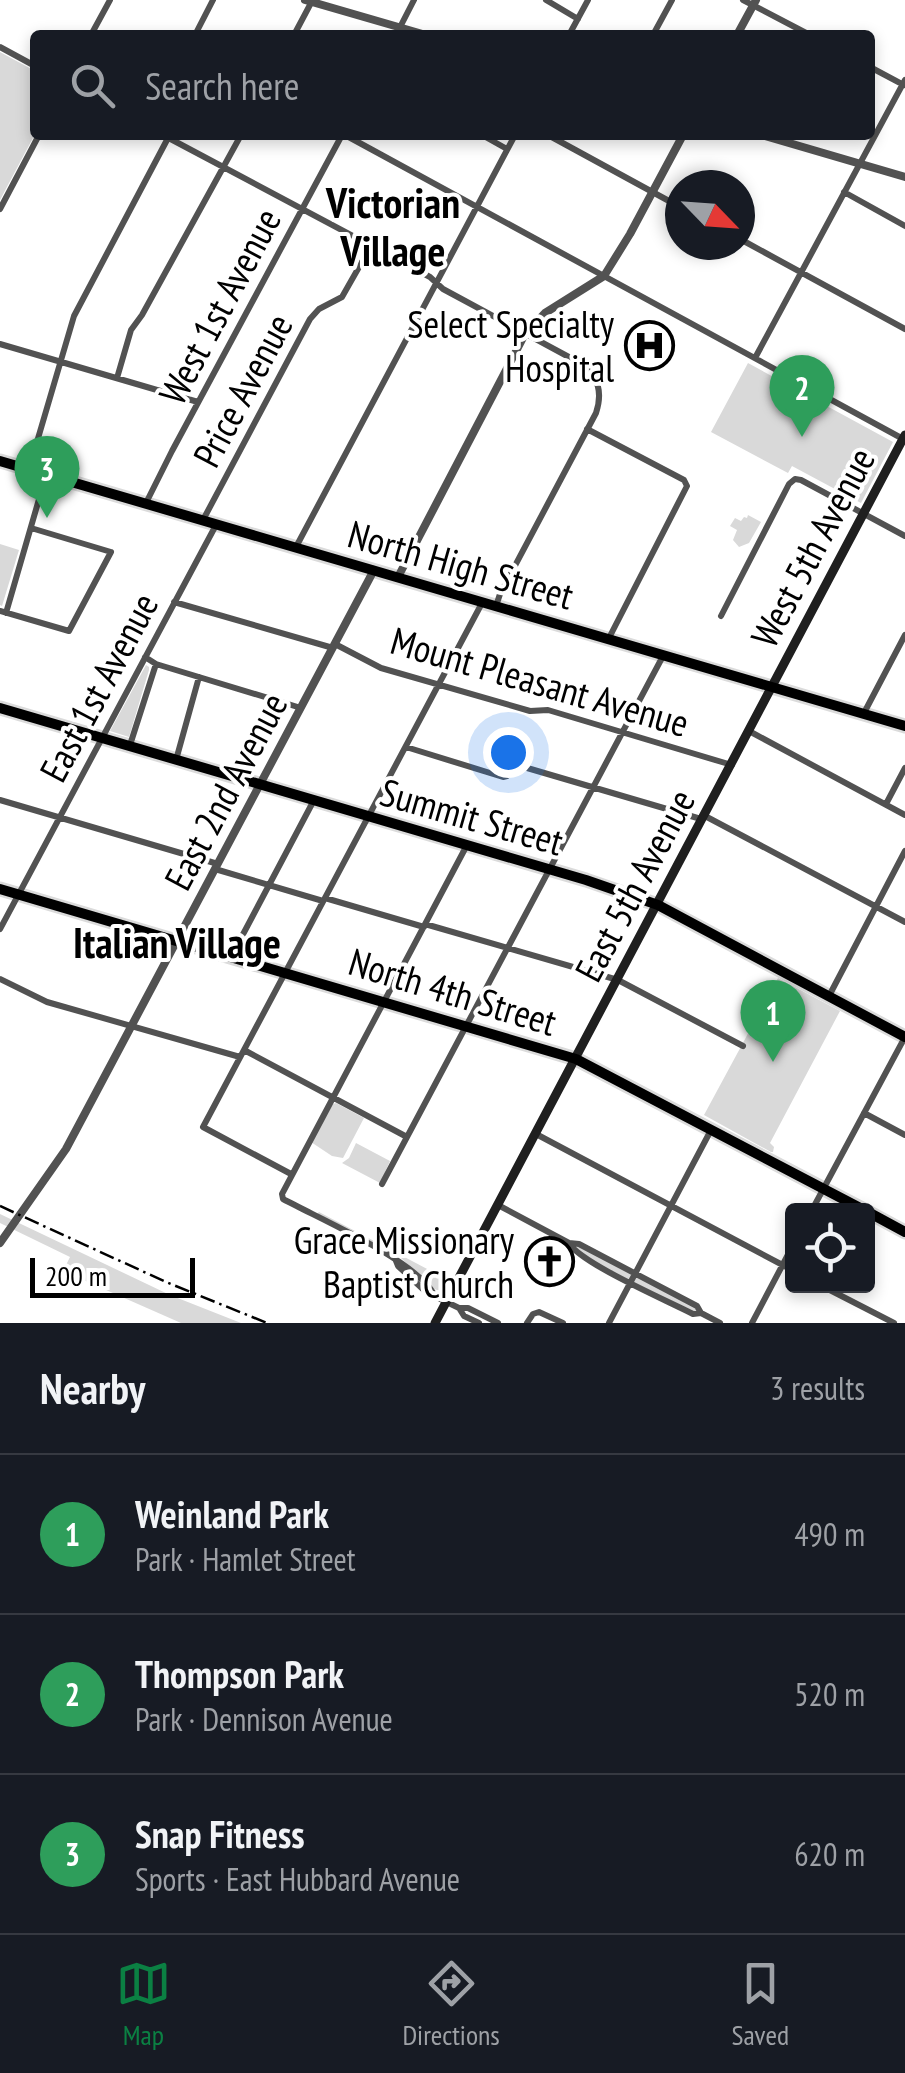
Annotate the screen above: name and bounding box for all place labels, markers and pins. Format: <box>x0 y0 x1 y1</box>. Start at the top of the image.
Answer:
place label: Select Specialty Hospital <box>407 299 615 392</box>
hospital icon: Select Specialty Hospital <box>623 319 675 371</box>
pin: 2 <box>770 354 834 437</box>
pin: 3 <box>15 436 80 518</box>
pin: 1 <box>740 980 806 1062</box>
place label: Grace Missionary Baptist Church <box>294 1215 515 1308</box>
church icon: Grace Missionary Baptist Church <box>523 1235 575 1287</box>

